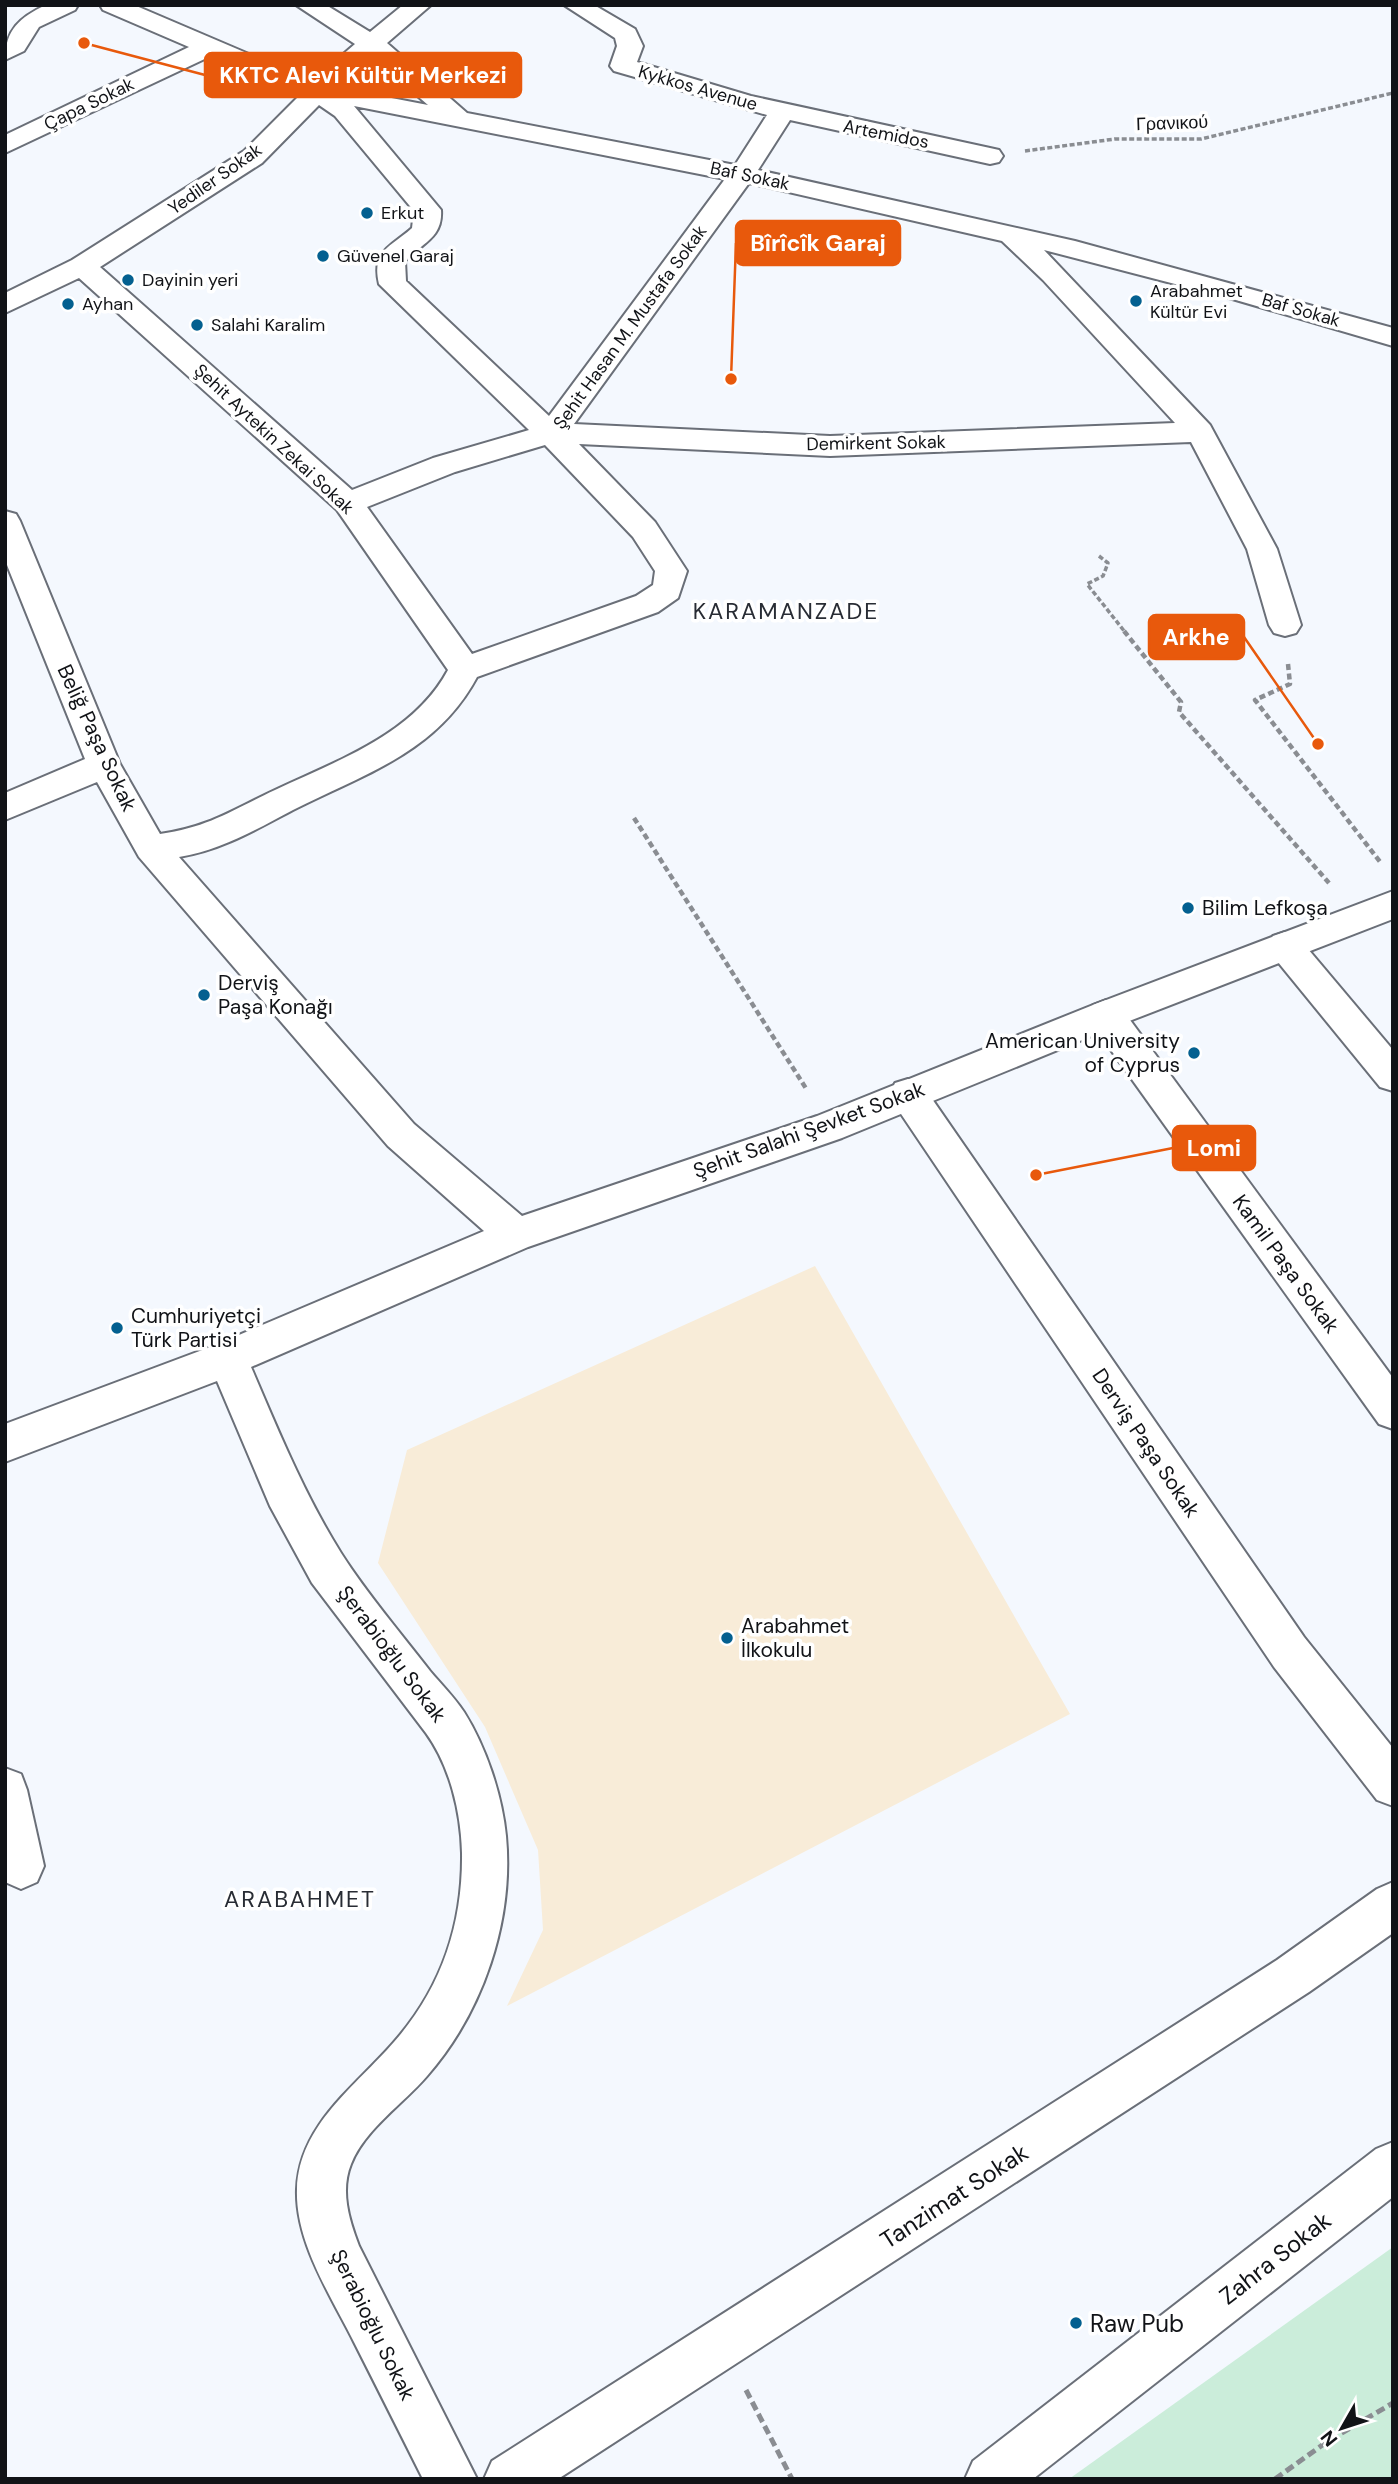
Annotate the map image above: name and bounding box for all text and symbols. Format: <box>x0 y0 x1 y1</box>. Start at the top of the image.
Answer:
callout: KKTC Alevi Kültür Merkezi <box>205 53 521 97</box>
text: KKTC Alevi Kültür Merkezi <box>219 60 507 90</box>
street label: Kykkos Avenue <box>636 60 760 116</box>
street label: Çapa Sokak <box>40 72 138 136</box>
street label: Γρανικού <box>1136 110 1208 136</box>
street label: Artemidos <box>841 114 931 154</box>
street label: Yediler Sokak <box>163 138 267 220</box>
street label: Baf Sokak <box>708 156 792 196</box>
place label: Erkut <box>381 201 424 225</box>
marker: Erkut <box>359 205 375 221</box>
street label: Şehit Hasan M. Mustafa Sokak <box>548 220 712 434</box>
callout: Bîrîcîk Garaj <box>736 221 900 265</box>
text: Bîrîcîk Garaj <box>750 228 886 258</box>
place label: Güvenel Garaj <box>337 244 454 268</box>
marker: Güvenel Garaj <box>315 248 331 264</box>
place label: Dayinin yeri <box>142 268 238 292</box>
marker: Dayinin yeri <box>120 272 136 288</box>
place label: Arabahmet Kültür Evi <box>1150 279 1243 324</box>
street label: Baf Sokak <box>1259 287 1343 333</box>
place label: Ayhan <box>82 292 133 316</box>
marker: Arabahmet Kültür Evi <box>1128 293 1144 309</box>
marker: Ayhan <box>60 296 76 312</box>
place label: Salahi Karalim <box>211 313 325 337</box>
marker: Salahi Karalim <box>189 317 205 333</box>
street label: Şehit Aytekin Zekai Sokak <box>189 358 359 520</box>
street label: Demirkent Sokak <box>806 430 946 456</box>
district label: KARAMANZADE <box>693 596 879 626</box>
callout: Arkhe <box>1149 615 1244 659</box>
text: Arkhe <box>1162 622 1230 652</box>
street label: Beliğ Paşa Sokak <box>51 660 144 817</box>
place label: Bilim Lefkoşa <box>1202 894 1328 922</box>
marker: Bilim Lefkoşa <box>1180 900 1196 916</box>
place label: Derviş Paşa Konağı <box>218 969 333 1021</box>
marker: Derviş Paşa Konağı <box>196 987 212 1003</box>
place label: American University of Cyprus <box>985 1027 1180 1079</box>
marker: American University of Cyprus <box>1186 1045 1202 1061</box>
street label: Şehit Salahi Şevket Sokak <box>689 1075 929 1185</box>
callout: Lomi <box>1173 1126 1255 1170</box>
text: Lomi <box>1187 1133 1241 1163</box>
street label: Kamil Paşa Sokak <box>1226 1189 1346 1339</box>
place label: Cumhuriyetçi Türk Partisi <box>131 1302 261 1354</box>
marker: Cumhuriyetçi Türk Partisi <box>109 1320 125 1336</box>
street label: Derviş Paşa Sokak <box>1086 1363 1207 1523</box>
street label: Şerabioğlu Sokak <box>331 1580 453 1729</box>
place label: Arabahmet İlkokulu <box>741 1612 849 1664</box>
marker: Arabahmet İlkokulu <box>719 1630 735 1646</box>
district label: ARABAHMET <box>224 1884 376 1914</box>
street label: Tanzimat Sokak <box>874 2137 1034 2255</box>
street label: Zahra Sokak <box>1213 2205 1337 2311</box>
street label: Şerabioğlu Sokak <box>324 2245 422 2406</box>
place label: Raw Pub <box>1090 2308 1184 2339</box>
marker: Raw Pub <box>1068 2315 1084 2331</box>
north arrow <box>1307 2393 1377 2463</box>
text: N <box>1315 2425 1343 2452</box>

